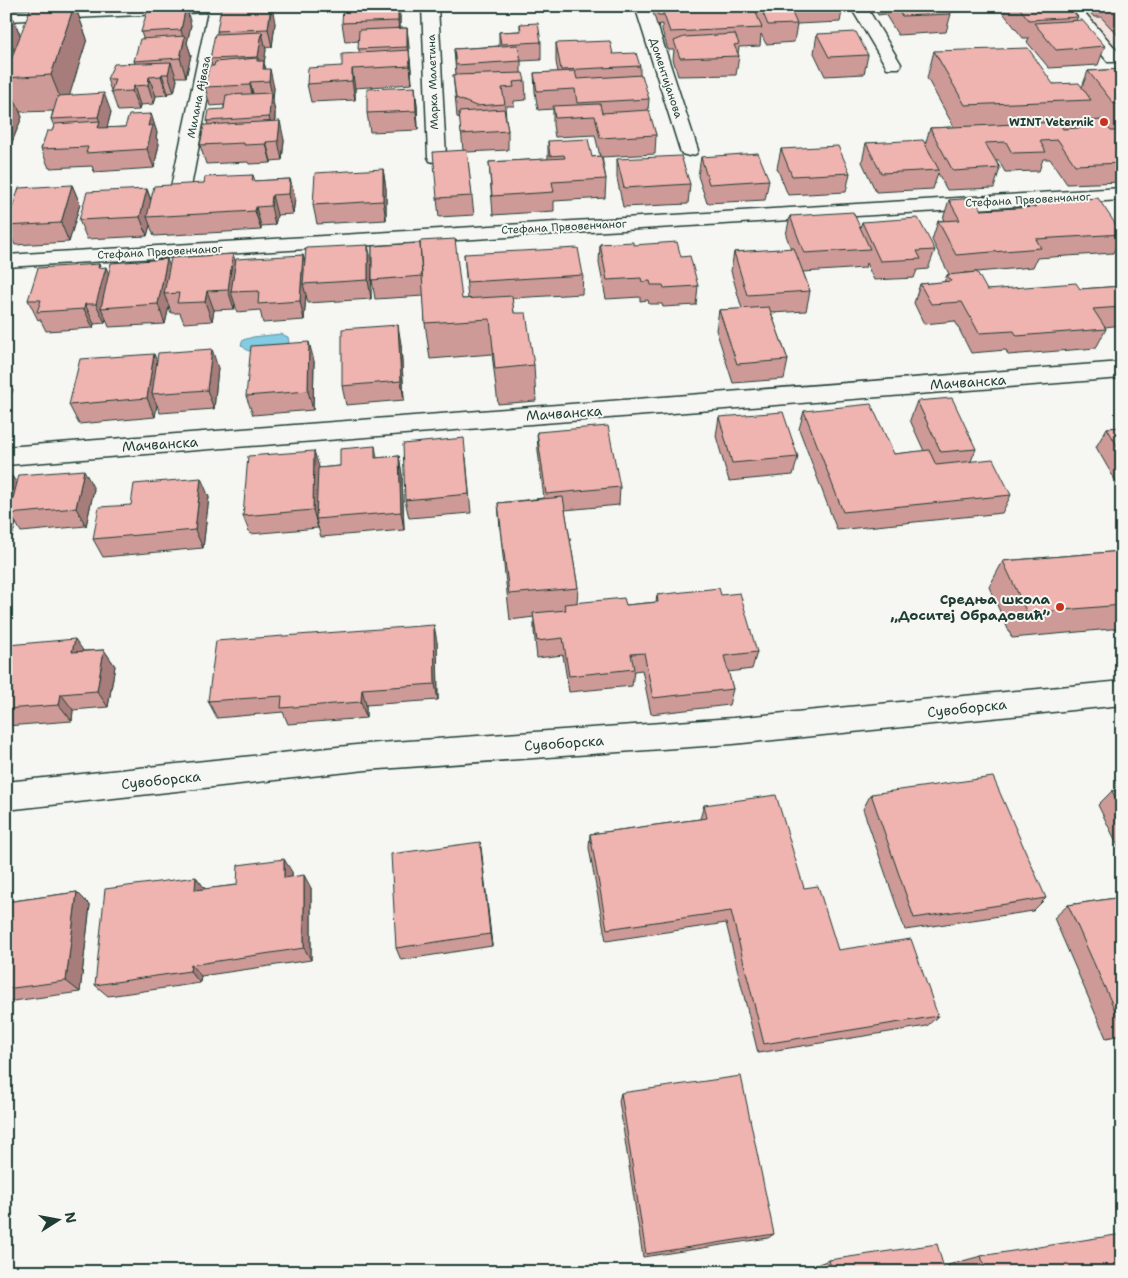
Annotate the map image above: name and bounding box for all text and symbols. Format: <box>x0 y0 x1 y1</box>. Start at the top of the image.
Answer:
street label: Марка Малетина <box>424 34 442 130</box>
street label: Доментијанова <box>646 36 686 120</box>
street label: Милана Ајваза <box>184 54 214 140</box>
place label: WINT Veternik <box>1009 115 1094 130</box>
marker: WINT Veternik <box>1098 116 1110 128</box>
street label: Стефана Првовенчаног <box>965 189 1091 211</box>
street label: Стефана Првовенчаног <box>501 216 627 238</box>
street label: Стефана Првовенчаног <box>97 241 223 263</box>
street label: Мачванска <box>929 370 1007 394</box>
street label: Мачванска <box>525 401 603 425</box>
street label: Мачванска <box>121 432 199 456</box>
place label: Средња школа „Доситеј Обрадовић” <box>890 590 1050 624</box>
marker: Средња школа „Доситеј Обрадовић” <box>1054 601 1066 613</box>
street label: Сувоборска <box>926 695 1008 721</box>
street label: Сувоборска <box>524 731 605 755</box>
street label: Сувоборска <box>120 767 202 793</box>
north arrow <box>32 1196 82 1246</box>
text: N <box>61 1210 81 1225</box>

